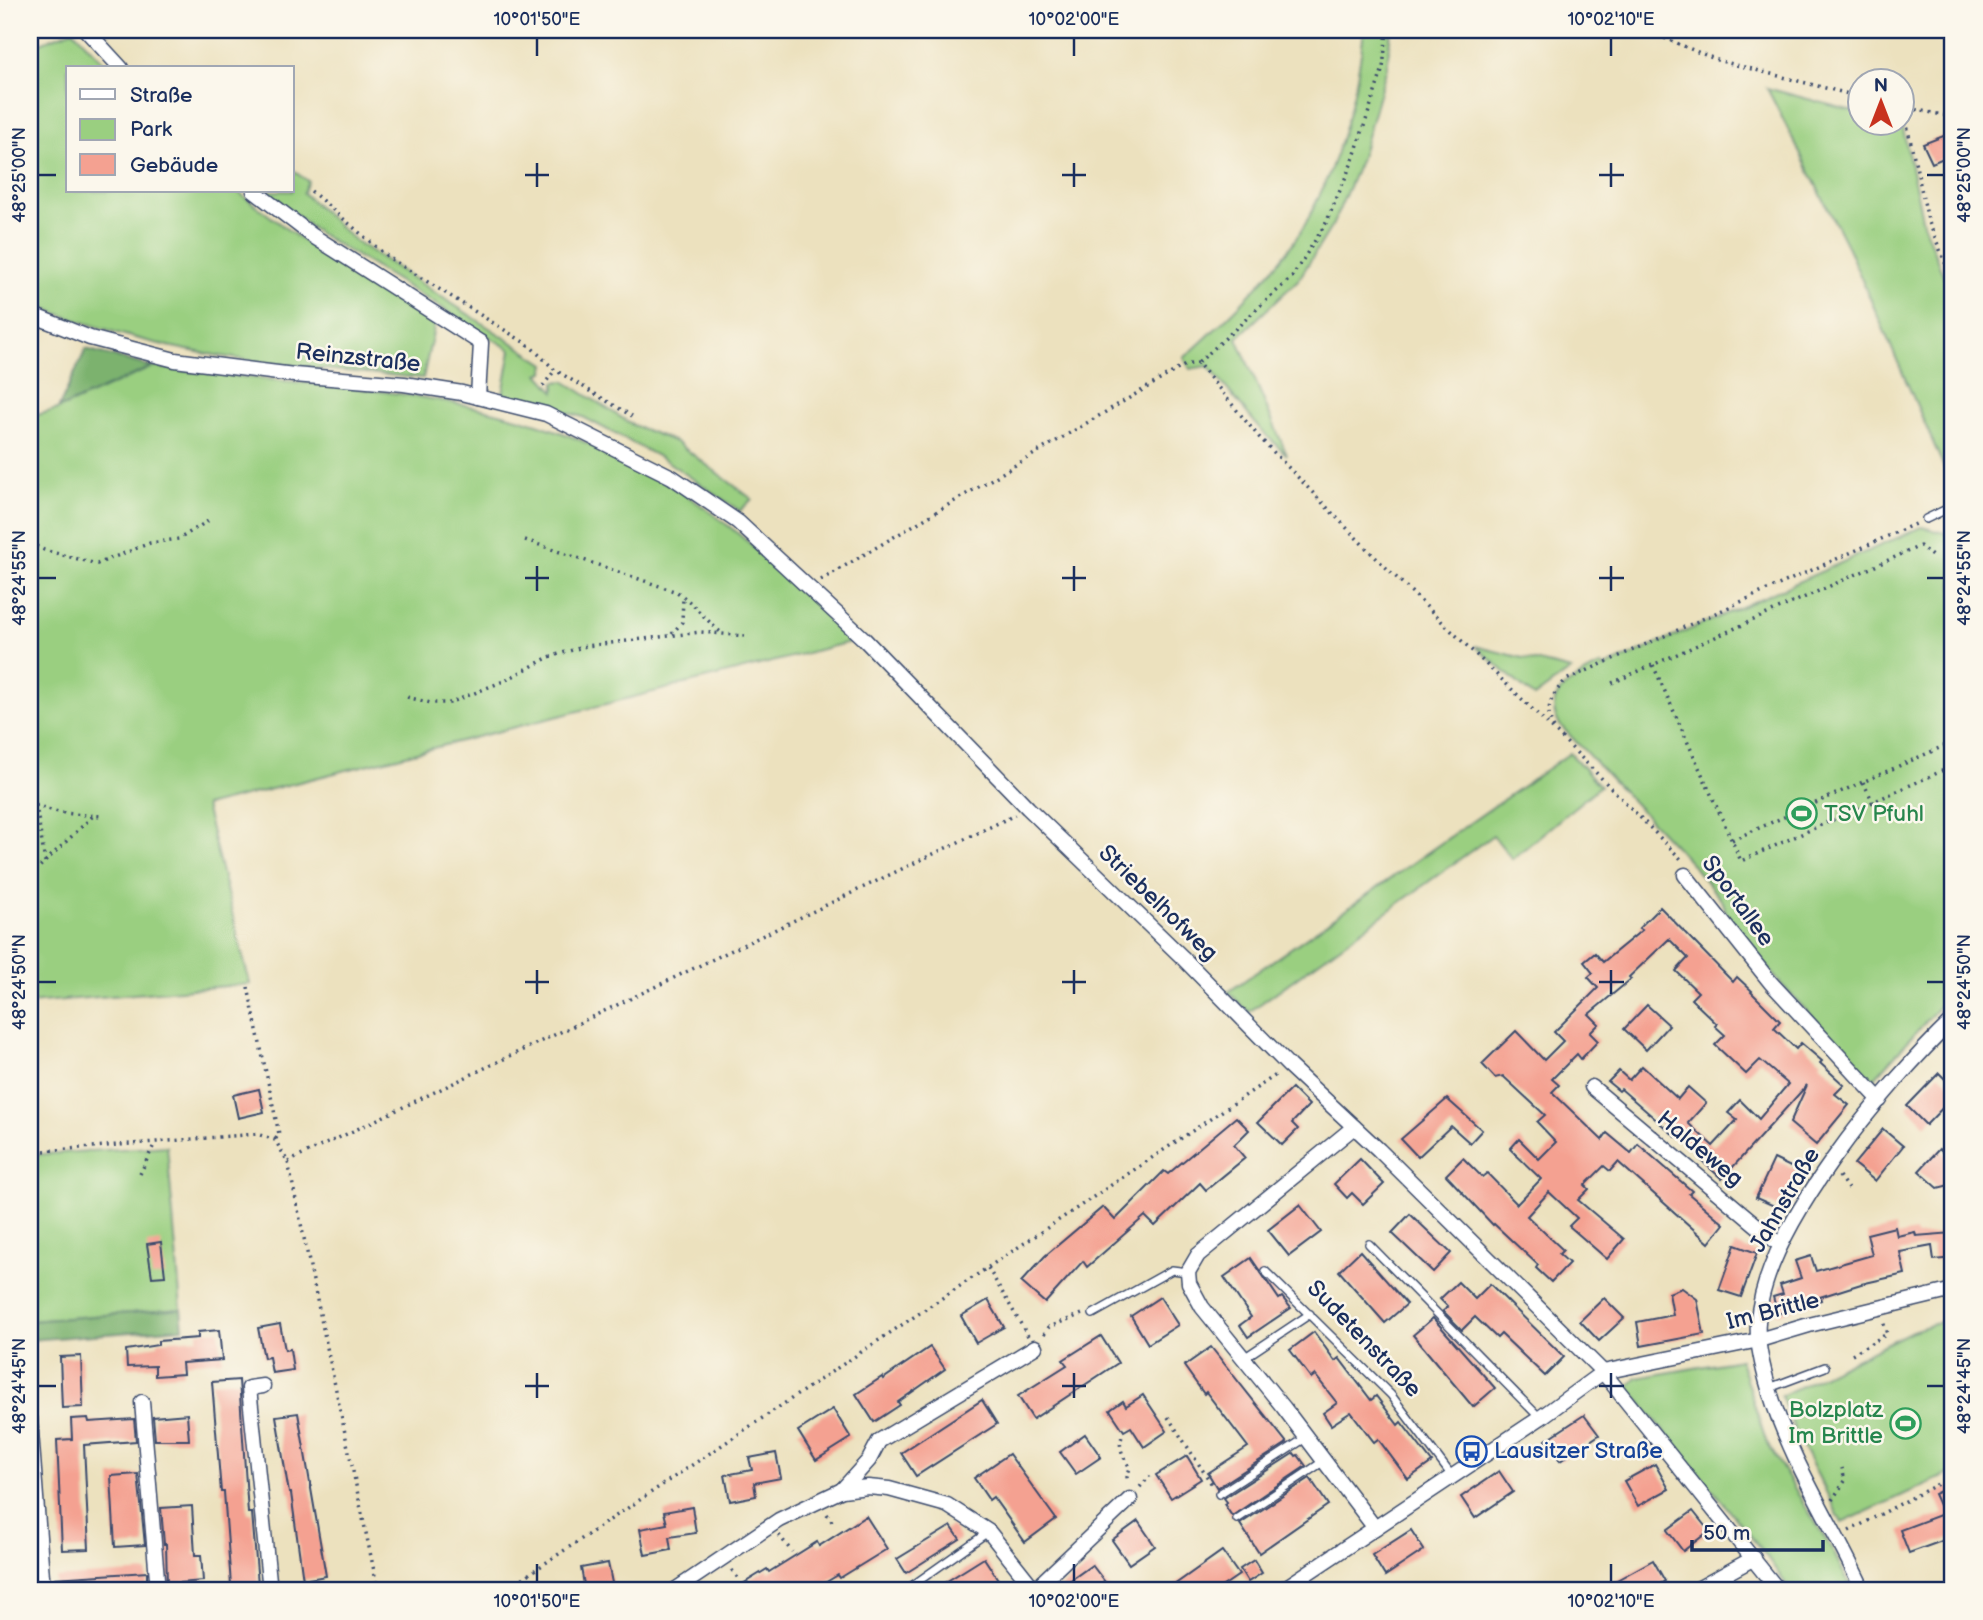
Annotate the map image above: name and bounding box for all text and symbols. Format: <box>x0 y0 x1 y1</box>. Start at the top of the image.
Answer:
text: 10°01'50"E <box>494 9 581 30</box>
text: 10°02'00"E <box>1029 9 1120 30</box>
text: 10°02'10"E <box>1567 9 1655 30</box>
legend <box>66 66 294 192</box>
north arrow <box>1846 66 1916 136</box>
text: N <box>1874 75 1888 98</box>
text: Straße <box>130 83 192 108</box>
text: Park <box>130 117 173 142</box>
text: 48°25'00"N <box>9 127 30 223</box>
text: 48°25'00"N <box>1954 127 1975 223</box>
text: Gebäude <box>130 153 218 178</box>
street label: Reinzstraße <box>294 338 422 378</box>
text: 48°24'55"N <box>9 530 30 626</box>
text: 48°24'55"N <box>1954 530 1975 626</box>
sports icon: TSV Pfuhl <box>1784 797 1818 831</box>
place label: TSV Pfuhl <box>1824 800 1924 828</box>
street label: Striebelhofweg <box>1093 839 1223 967</box>
street label: Sportallee <box>1696 850 1780 952</box>
text: 48°24'50"N <box>9 934 30 1030</box>
text: 48°24'50"N <box>1954 934 1975 1030</box>
street label: Haldeweg <box>1651 1105 1749 1193</box>
street label: Jahnstraße <box>1744 1143 1826 1257</box>
street label: Sudetenstraße <box>1301 1274 1427 1404</box>
street label: Im Brittle <box>1724 1286 1822 1336</box>
text: 48°24'45"N <box>9 1338 30 1434</box>
text: 48°24'45"N <box>1954 1338 1975 1434</box>
place label: Bolzplatz Im Brittle <box>1788 1396 1884 1450</box>
sports icon: Bolzplatz Im Brittle <box>1889 1406 1923 1440</box>
bus stop icon: Lausitzer Straße <box>1454 1434 1488 1468</box>
place label: Lausitzer Straße <box>1494 1437 1663 1465</box>
scale bar <box>1692 1508 1824 1552</box>
text: 50 m <box>1703 1521 1750 1546</box>
text: 10°01'50"E <box>494 1591 581 1612</box>
text: 10°02'00"E <box>1029 1591 1120 1612</box>
text: 10°02'10"E <box>1567 1591 1655 1612</box>

